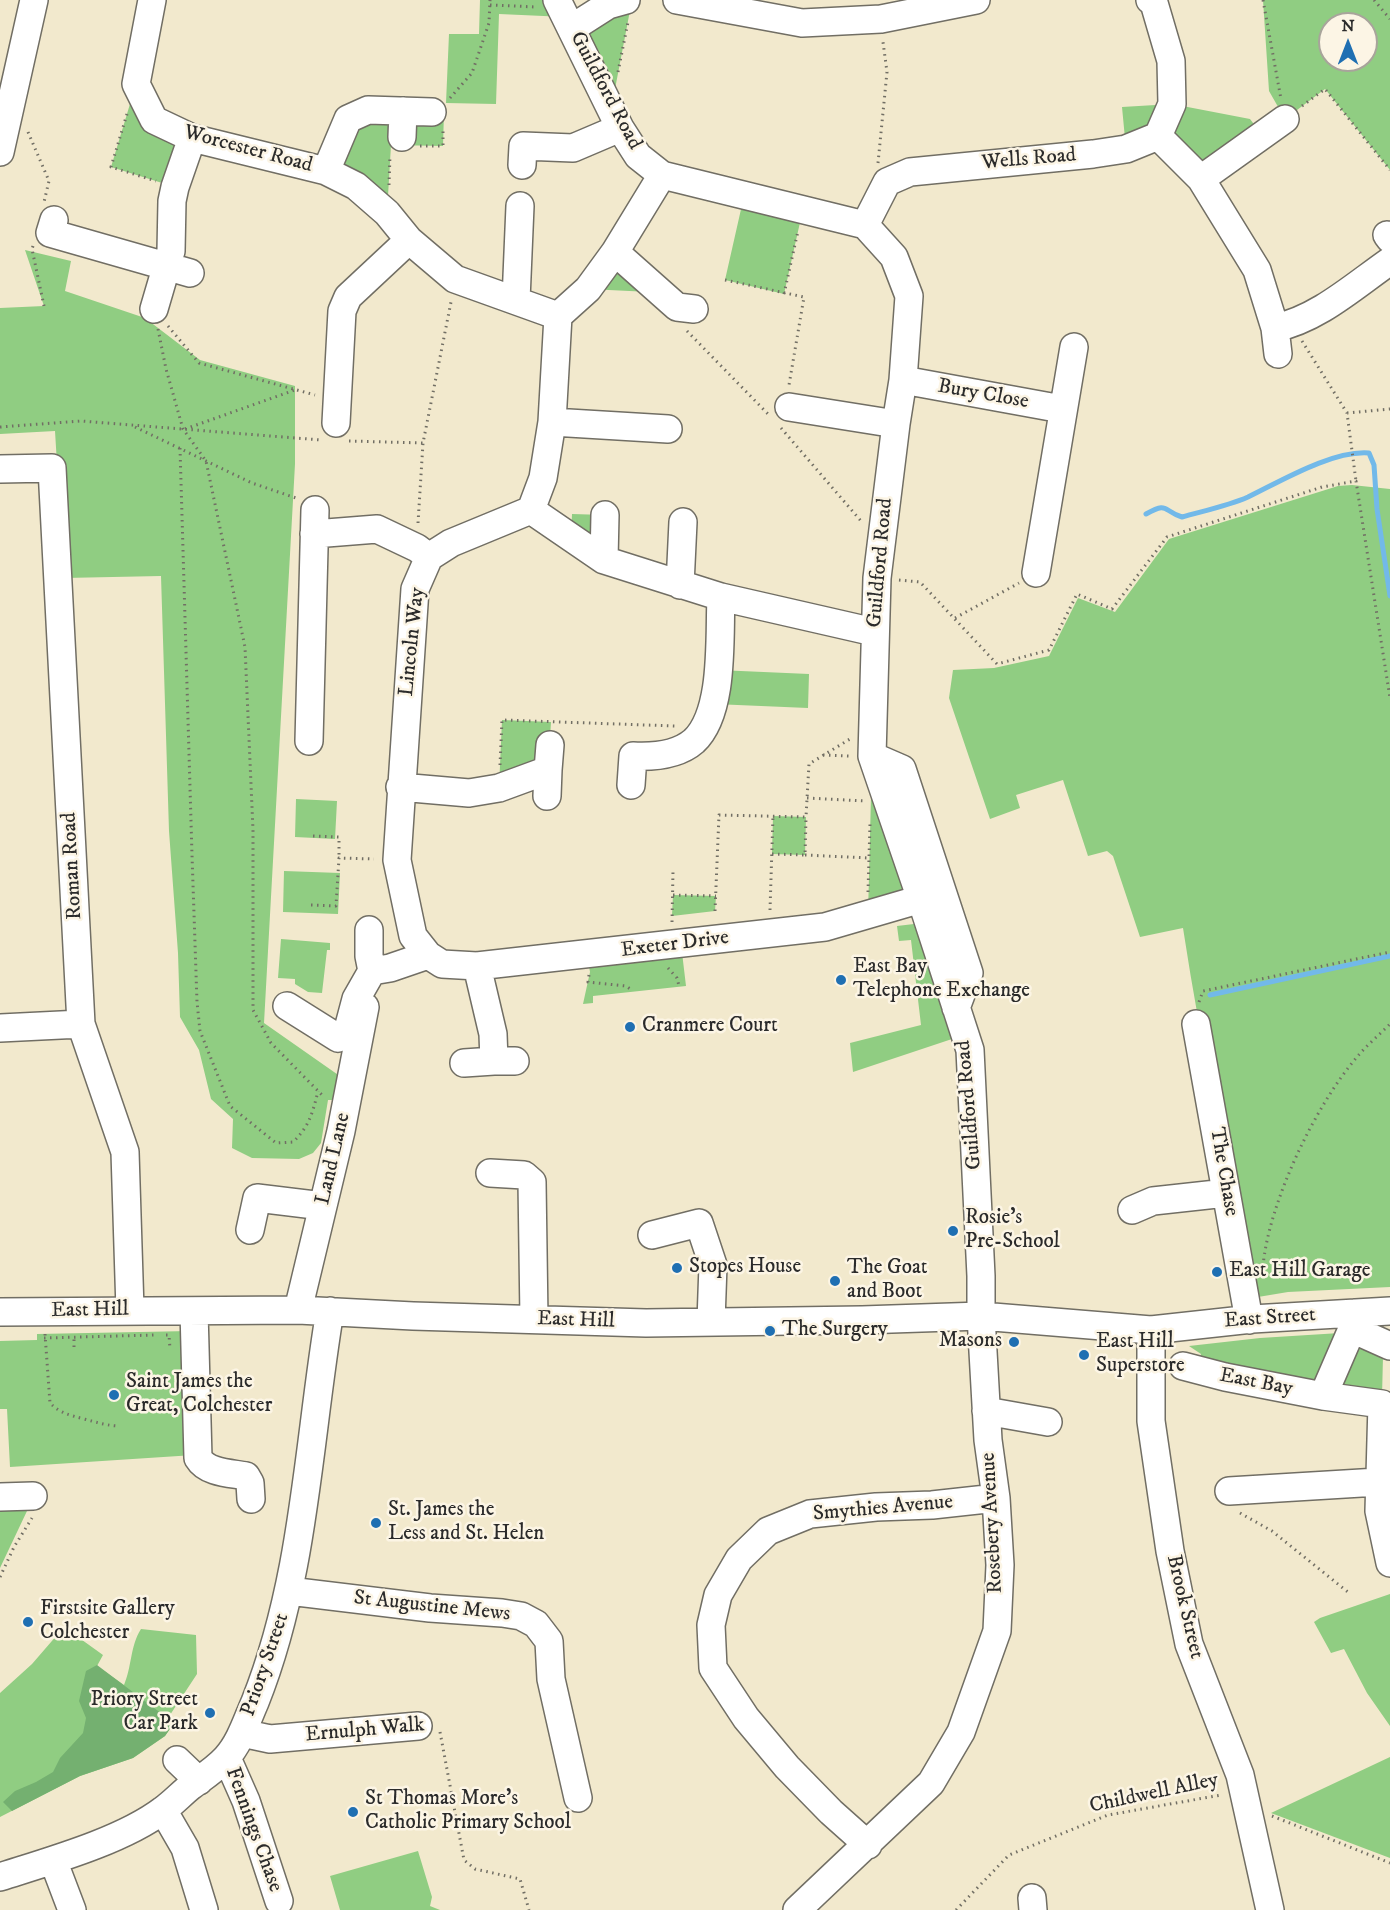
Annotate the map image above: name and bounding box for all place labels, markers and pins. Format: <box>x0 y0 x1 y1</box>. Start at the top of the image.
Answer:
place label: East Bay Telephone Exchange <box>853 955 1030 1005</box>
marker: East Bay Telephone Exchange <box>834 973 848 987</box>
place label: Cranmere Court <box>642 1014 778 1040</box>
marker: Cranmere Court <box>623 1020 637 1034</box>
place label: Rosie's Pre-School <box>965 1206 1060 1256</box>
marker: Rosie's Pre-School <box>946 1224 960 1238</box>
place label: Stopes House <box>689 1255 801 1281</box>
place label: The Goat and Boot <box>847 1256 928 1306</box>
place label: East Hill Garage <box>1229 1259 1370 1285</box>
marker: Stopes House <box>670 1261 684 1275</box>
marker: East Hill Garage <box>1210 1265 1224 1279</box>
marker: The Goat and Boot <box>828 1274 842 1288</box>
place label: The Surgery <box>782 1318 888 1344</box>
marker: The Surgery <box>763 1324 777 1338</box>
place label: Masons <box>939 1329 1002 1355</box>
place label: East Hill Superstore <box>1096 1330 1185 1380</box>
marker: Masons <box>1007 1335 1021 1349</box>
marker: East Hill Superstore <box>1077 1348 1091 1362</box>
place label: Saint James the Great, Colchester <box>126 1370 272 1420</box>
marker: Saint James the Great, Colchester <box>107 1388 121 1402</box>
place label: St. James the Less and St. Helen <box>388 1498 544 1548</box>
marker: St. James the Less and St. Helen <box>369 1516 383 1530</box>
place label: Firstsite Gallery Colchester <box>40 1597 175 1647</box>
marker: Firstsite Gallery Colchester <box>21 1615 35 1629</box>
place label: Priory Street Car Park <box>90 1688 198 1738</box>
marker: Priory Street Car Park <box>203 1706 217 1720</box>
place label: St Thomas More's Catholic Primary School <box>365 1787 571 1837</box>
marker: St Thomas More's Catholic Primary School <box>346 1805 360 1819</box>

